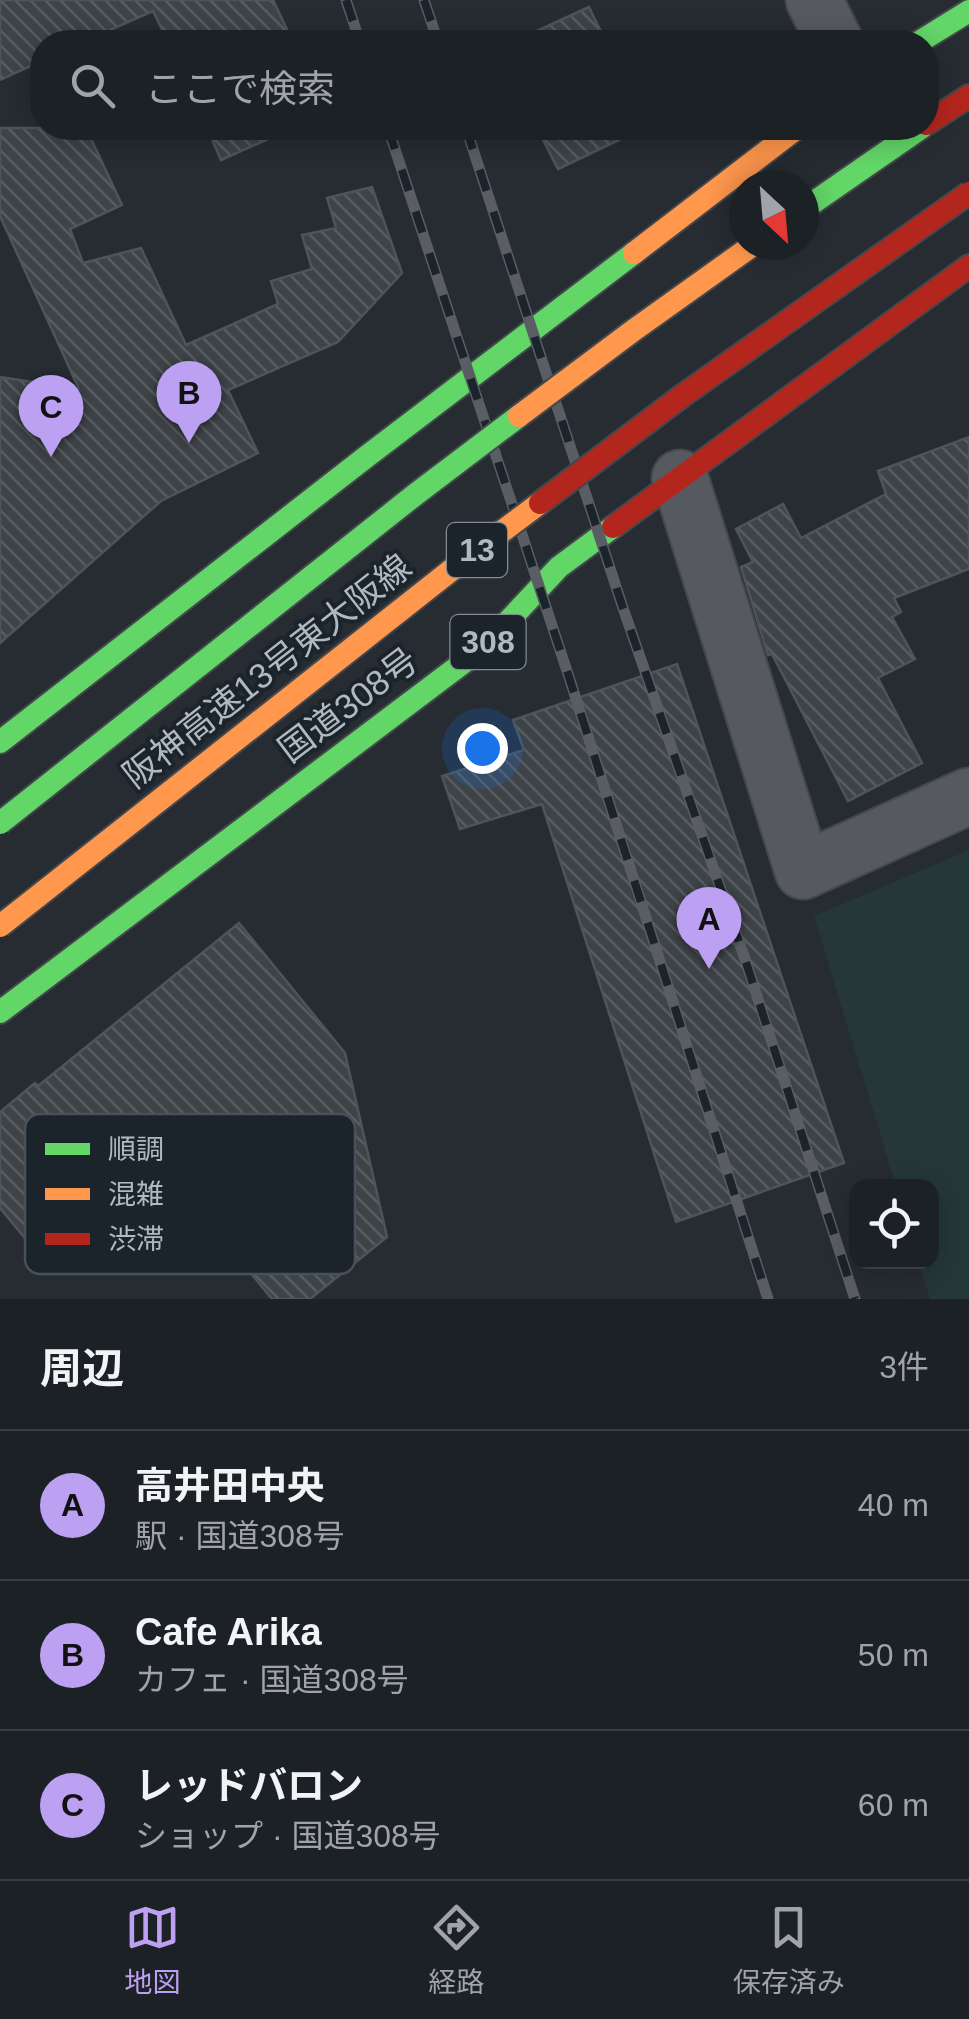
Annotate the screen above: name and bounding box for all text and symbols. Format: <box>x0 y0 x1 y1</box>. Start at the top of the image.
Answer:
search box <box>30 30 939 140</box>
icon: search <box>65 58 120 113</box>
text: ここで検索 <box>145 68 335 110</box>
north arrow <box>729 170 819 260</box>
pin: B <box>156 360 222 443</box>
pin: C <box>18 374 84 457</box>
road number: 13 <box>447 523 507 577</box>
street label: 阪神高速13号東大阪線 <box>115 546 418 795</box>
road number: 308 <box>450 615 526 669</box>
street label: 国道308号 <box>271 640 425 769</box>
your location <box>457 723 508 774</box>
pin: A <box>676 886 742 969</box>
legend <box>25 1114 355 1274</box>
text: 順調 <box>108 1134 164 1165</box>
text: 混雑 <box>108 1179 164 1210</box>
map controls <box>849 1179 939 1269</box>
button: locate <box>849 1179 939 1269</box>
text: 渋滞 <box>108 1224 164 1255</box>
text: 周辺 <box>40 1345 124 1392</box>
text: 3件 <box>879 1349 929 1385</box>
text: 高井田中央 <box>135 1465 325 1507</box>
text: A <box>61 1487 84 1523</box>
text: 40 m <box>858 1487 929 1523</box>
text: 駅 · 国道308号 <box>135 1518 345 1554</box>
text: Cafe Arika <box>135 1611 322 1653</box>
text: B <box>61 1637 84 1673</box>
text: 50 m <box>858 1637 929 1673</box>
text: カフェ · 国道308号 <box>135 1662 409 1698</box>
text: レッドバロン <box>135 1765 363 1807</box>
text: C <box>61 1787 84 1823</box>
text: 60 m <box>858 1787 929 1823</box>
text: ショップ · 国道308号 <box>135 1818 441 1854</box>
tab: 地図 <box>124 1900 180 2000</box>
tab: 経路 <box>428 1900 485 2000</box>
tab: 保存済み <box>733 1900 845 2000</box>

